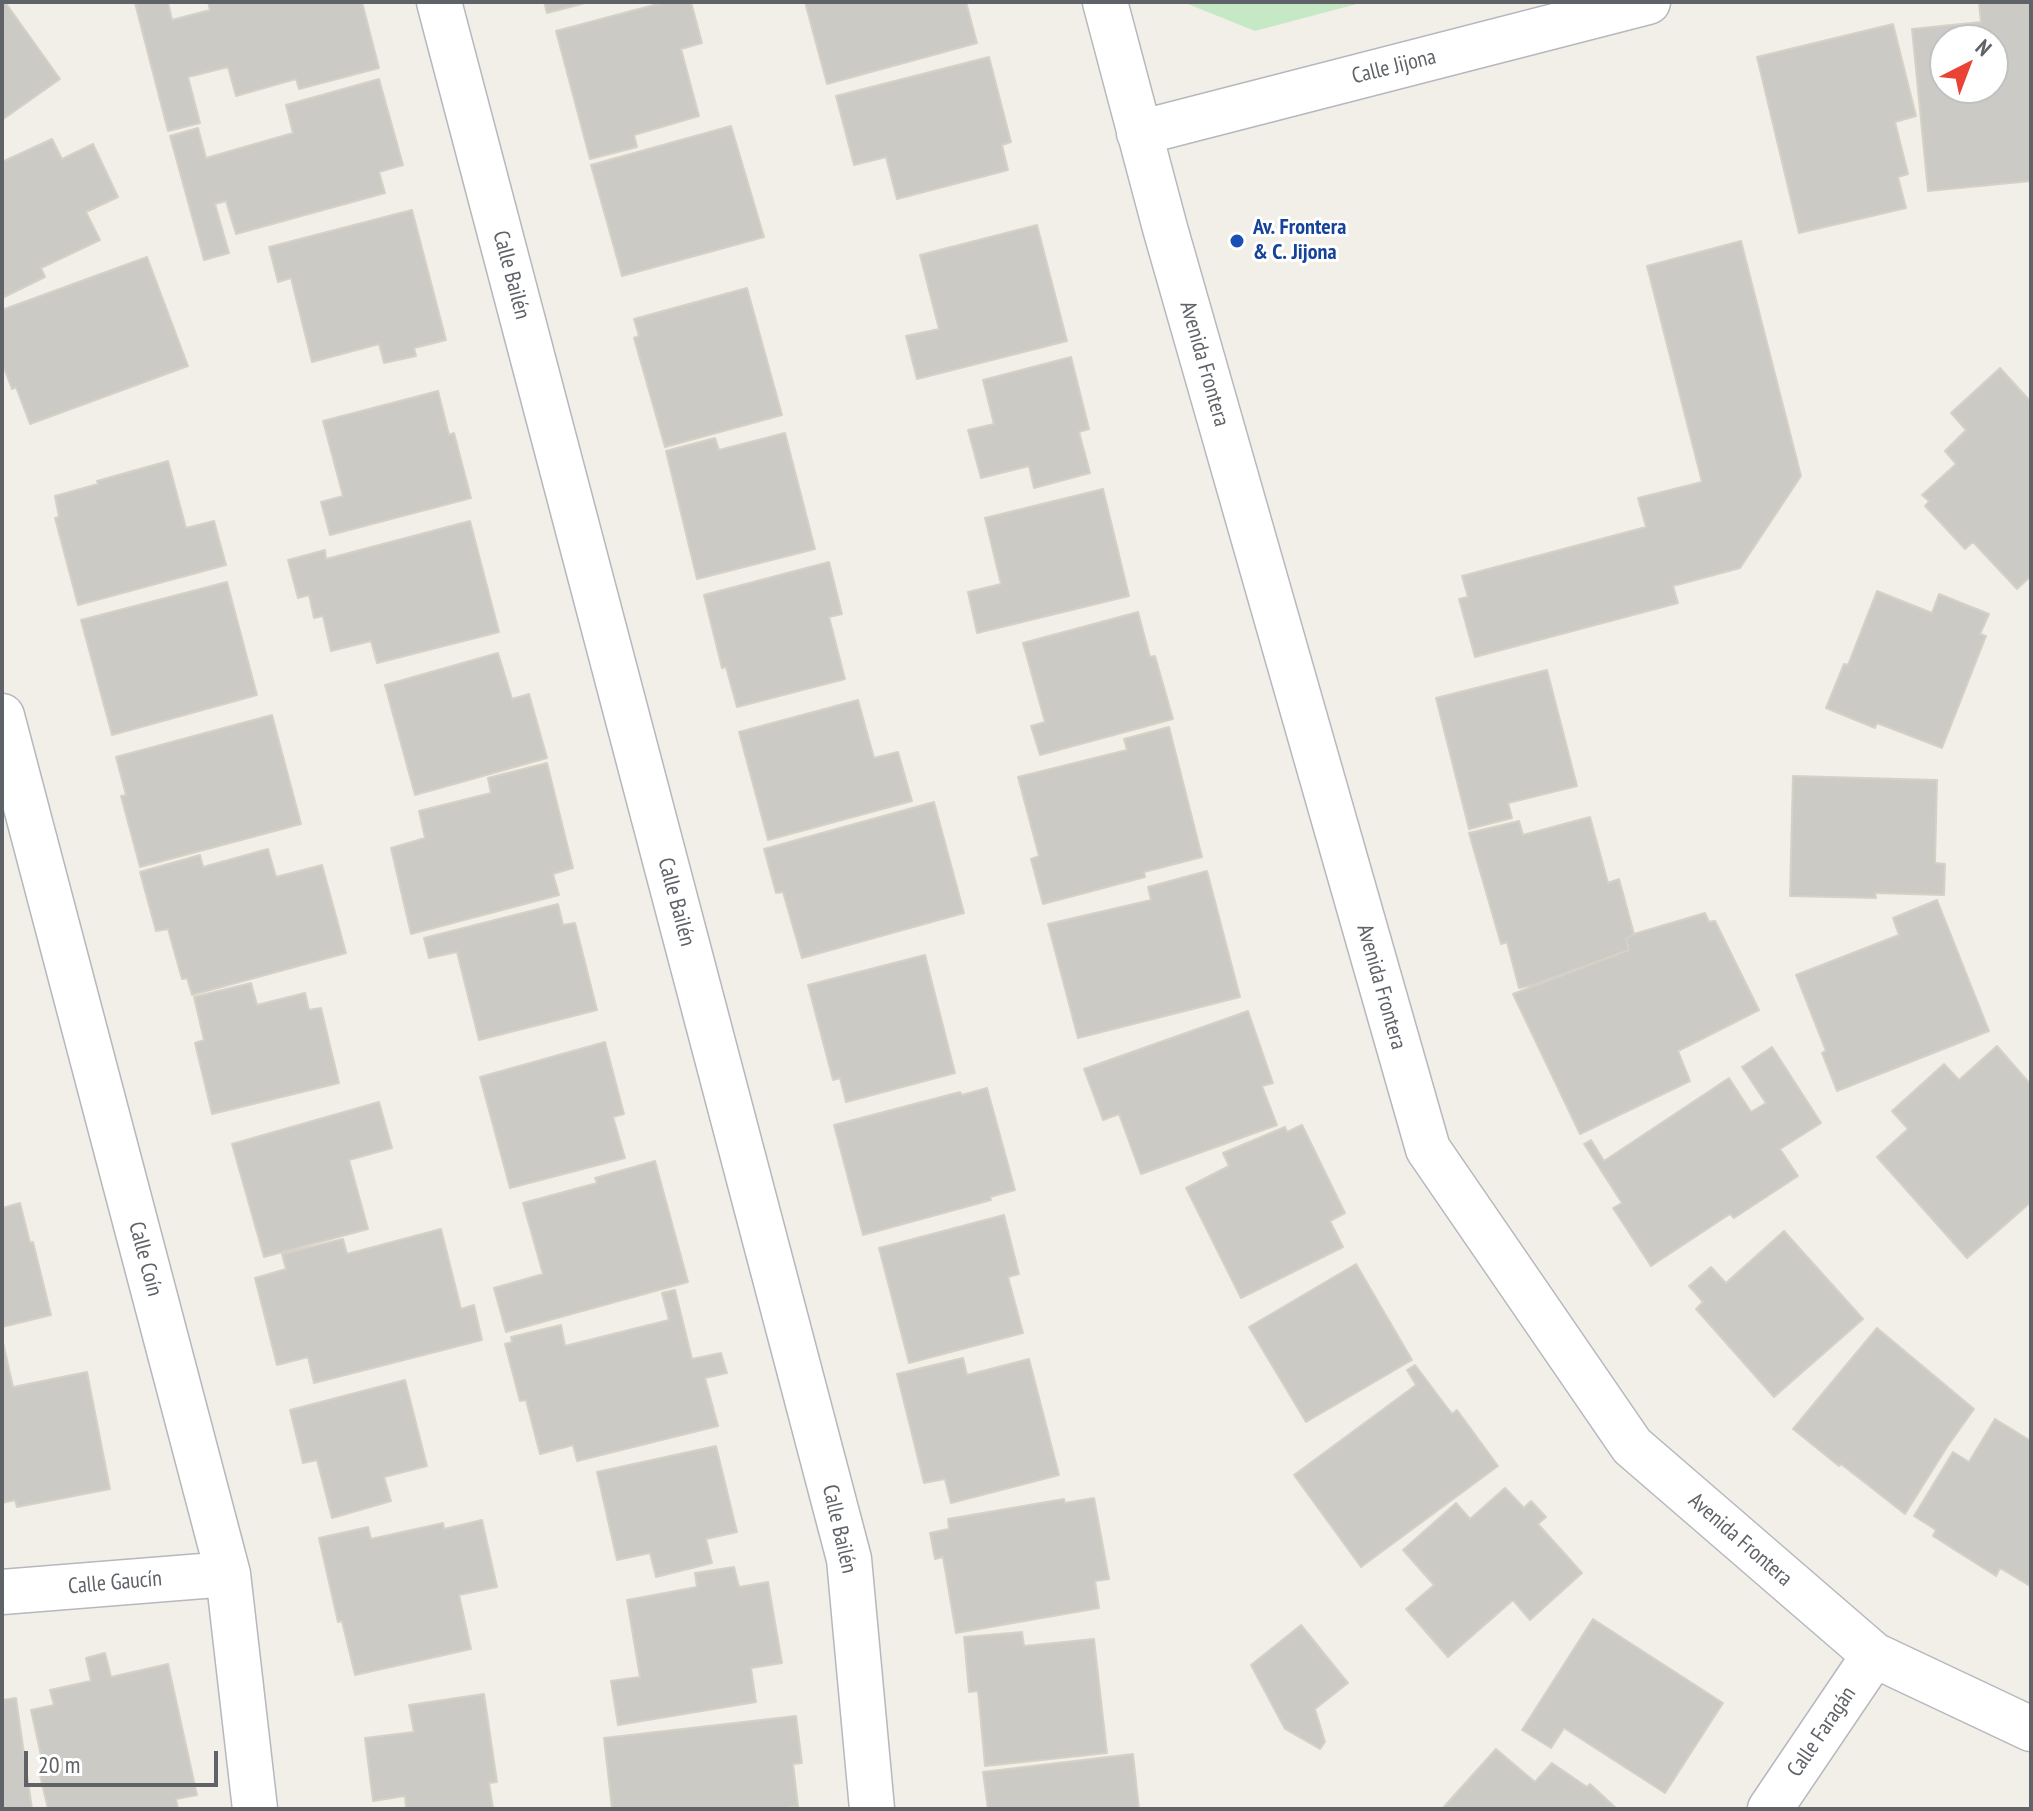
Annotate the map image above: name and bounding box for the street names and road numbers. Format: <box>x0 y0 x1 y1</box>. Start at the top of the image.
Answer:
street label: Calle Jijona <box>1349 44 1439 90</box>
street label: Calle Bailén <box>487 228 535 322</box>
street label: Avenida Frontera <box>1174 298 1234 430</box>
street label: Calle Bailén <box>652 855 700 949</box>
street label: Avenida Frontera <box>1351 921 1411 1053</box>
street label: Calle Coín <box>122 1219 168 1299</box>
street label: Calle Bailén <box>816 1482 862 1576</box>
street label: Avenida Frontera <box>1683 1488 1797 1592</box>
street label: Calle Gaucín <box>67 1566 163 1600</box>
street label: Calle Faragán <box>1782 1682 1862 1782</box>

